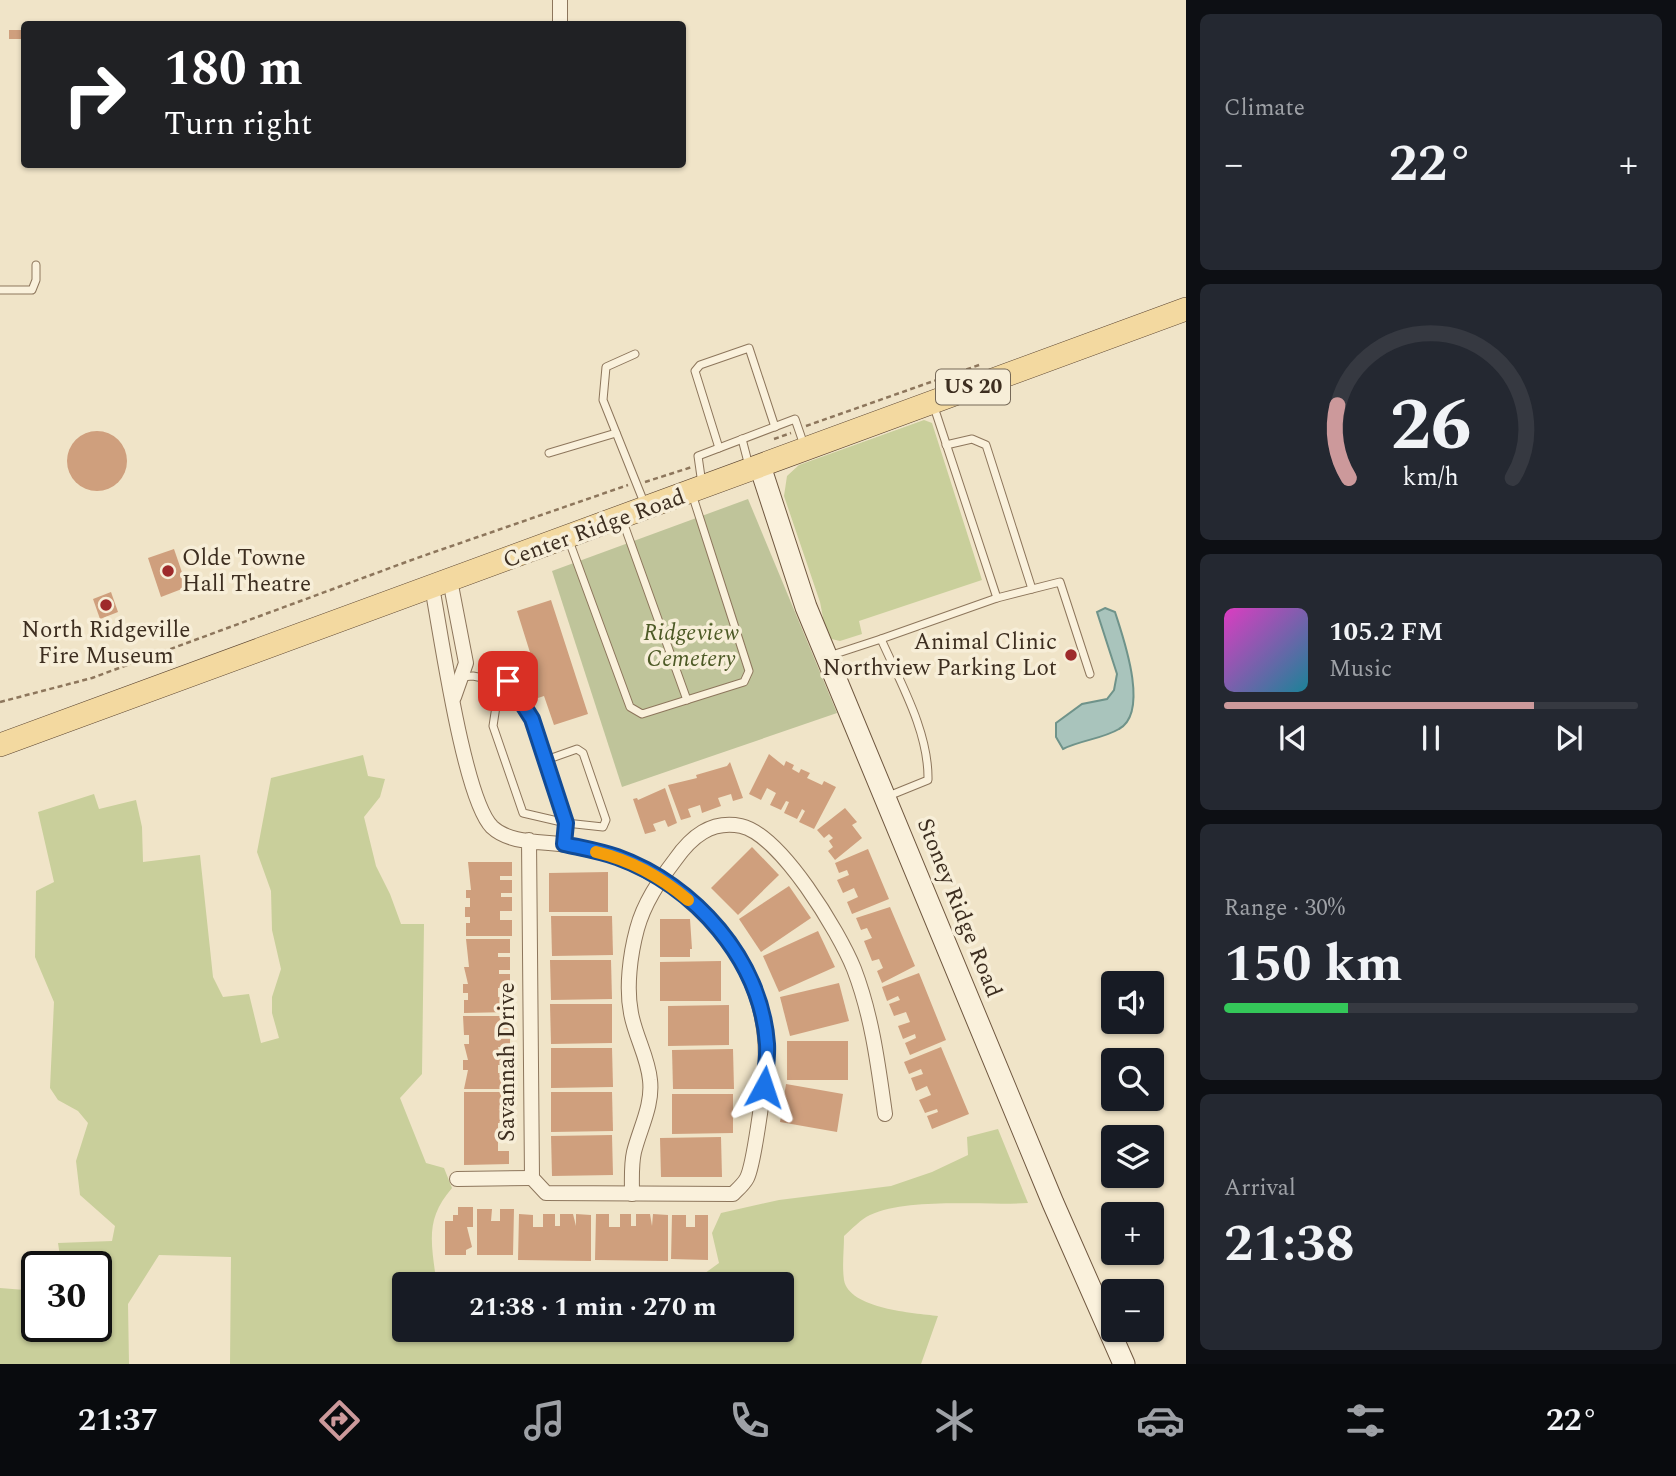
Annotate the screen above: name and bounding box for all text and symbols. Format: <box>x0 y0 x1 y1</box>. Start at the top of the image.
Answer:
text: 180 m <box>164 32 303 107</box>
icon: right <box>49 49 140 140</box>
text: Climate <box>1224 91 1305 126</box>
text: Turn right <box>164 100 312 149</box>
text: 22° <box>1389 125 1473 204</box>
text: − <box>1224 136 1243 194</box>
text: + <box>1619 136 1638 194</box>
road number: US 20 <box>936 370 1010 404</box>
text: 26 <box>1390 371 1472 482</box>
text: km/h <box>1403 459 1459 497</box>
street label: Center Ridge Road <box>498 480 690 578</box>
place label: Olde Towne Hall Theatre <box>182 541 311 602</box>
marker: Olde Towne Hall Theatre <box>160 563 176 579</box>
marker: North Ridgeville Fire Museum <box>98 597 114 613</box>
text: 105.2 FM <box>1329 612 1443 652</box>
place label: North Ridgeville Fire Museum <box>22 613 190 674</box>
park label: Ridgeview Cemetery <box>643 616 739 677</box>
place label: Animal Clinic Northview Parking Lot <box>822 625 1057 686</box>
marker: Animal Clinic Northview Parking Lot <box>1063 647 1079 663</box>
pin <box>478 651 538 711</box>
text: Music <box>1329 652 1392 687</box>
icon: arrive <box>489 662 527 700</box>
icon: previous <box>1274 719 1312 757</box>
icon: pause <box>1412 719 1450 757</box>
icon: next <box>1550 719 1588 757</box>
street label: Stoney Ridge Road <box>907 813 1011 1003</box>
text: Range · 30% <box>1224 891 1345 926</box>
text: 150 km <box>1224 925 1403 1004</box>
map controls <box>1101 971 1164 1342</box>
button: sound <box>1101 971 1164 1034</box>
street label: Savannah Drive <box>490 982 525 1142</box>
button: search <box>1101 1048 1164 1111</box>
position arrow <box>727 1050 801 1124</box>
button: layers <box>1101 1125 1164 1188</box>
text: Arrival <box>1224 1171 1296 1206</box>
button: + <box>1101 1202 1164 1265</box>
text: 21:38 <box>1224 1205 1355 1284</box>
speed limit sign: 30 <box>21 1251 112 1342</box>
button: − <box>1101 1279 1164 1342</box>
text: 21:38 · 1 min · 270 m <box>469 1287 717 1327</box>
text: 21:37 <box>78 1396 158 1445</box>
icon: directions <box>315 1396 364 1445</box>
icon: music <box>520 1396 569 1445</box>
icon: phone <box>725 1396 774 1445</box>
icon: climate <box>930 1396 979 1445</box>
icon: car <box>1136 1396 1185 1445</box>
icon: filters <box>1341 1396 1390 1445</box>
text: 22° <box>1546 1396 1598 1445</box>

